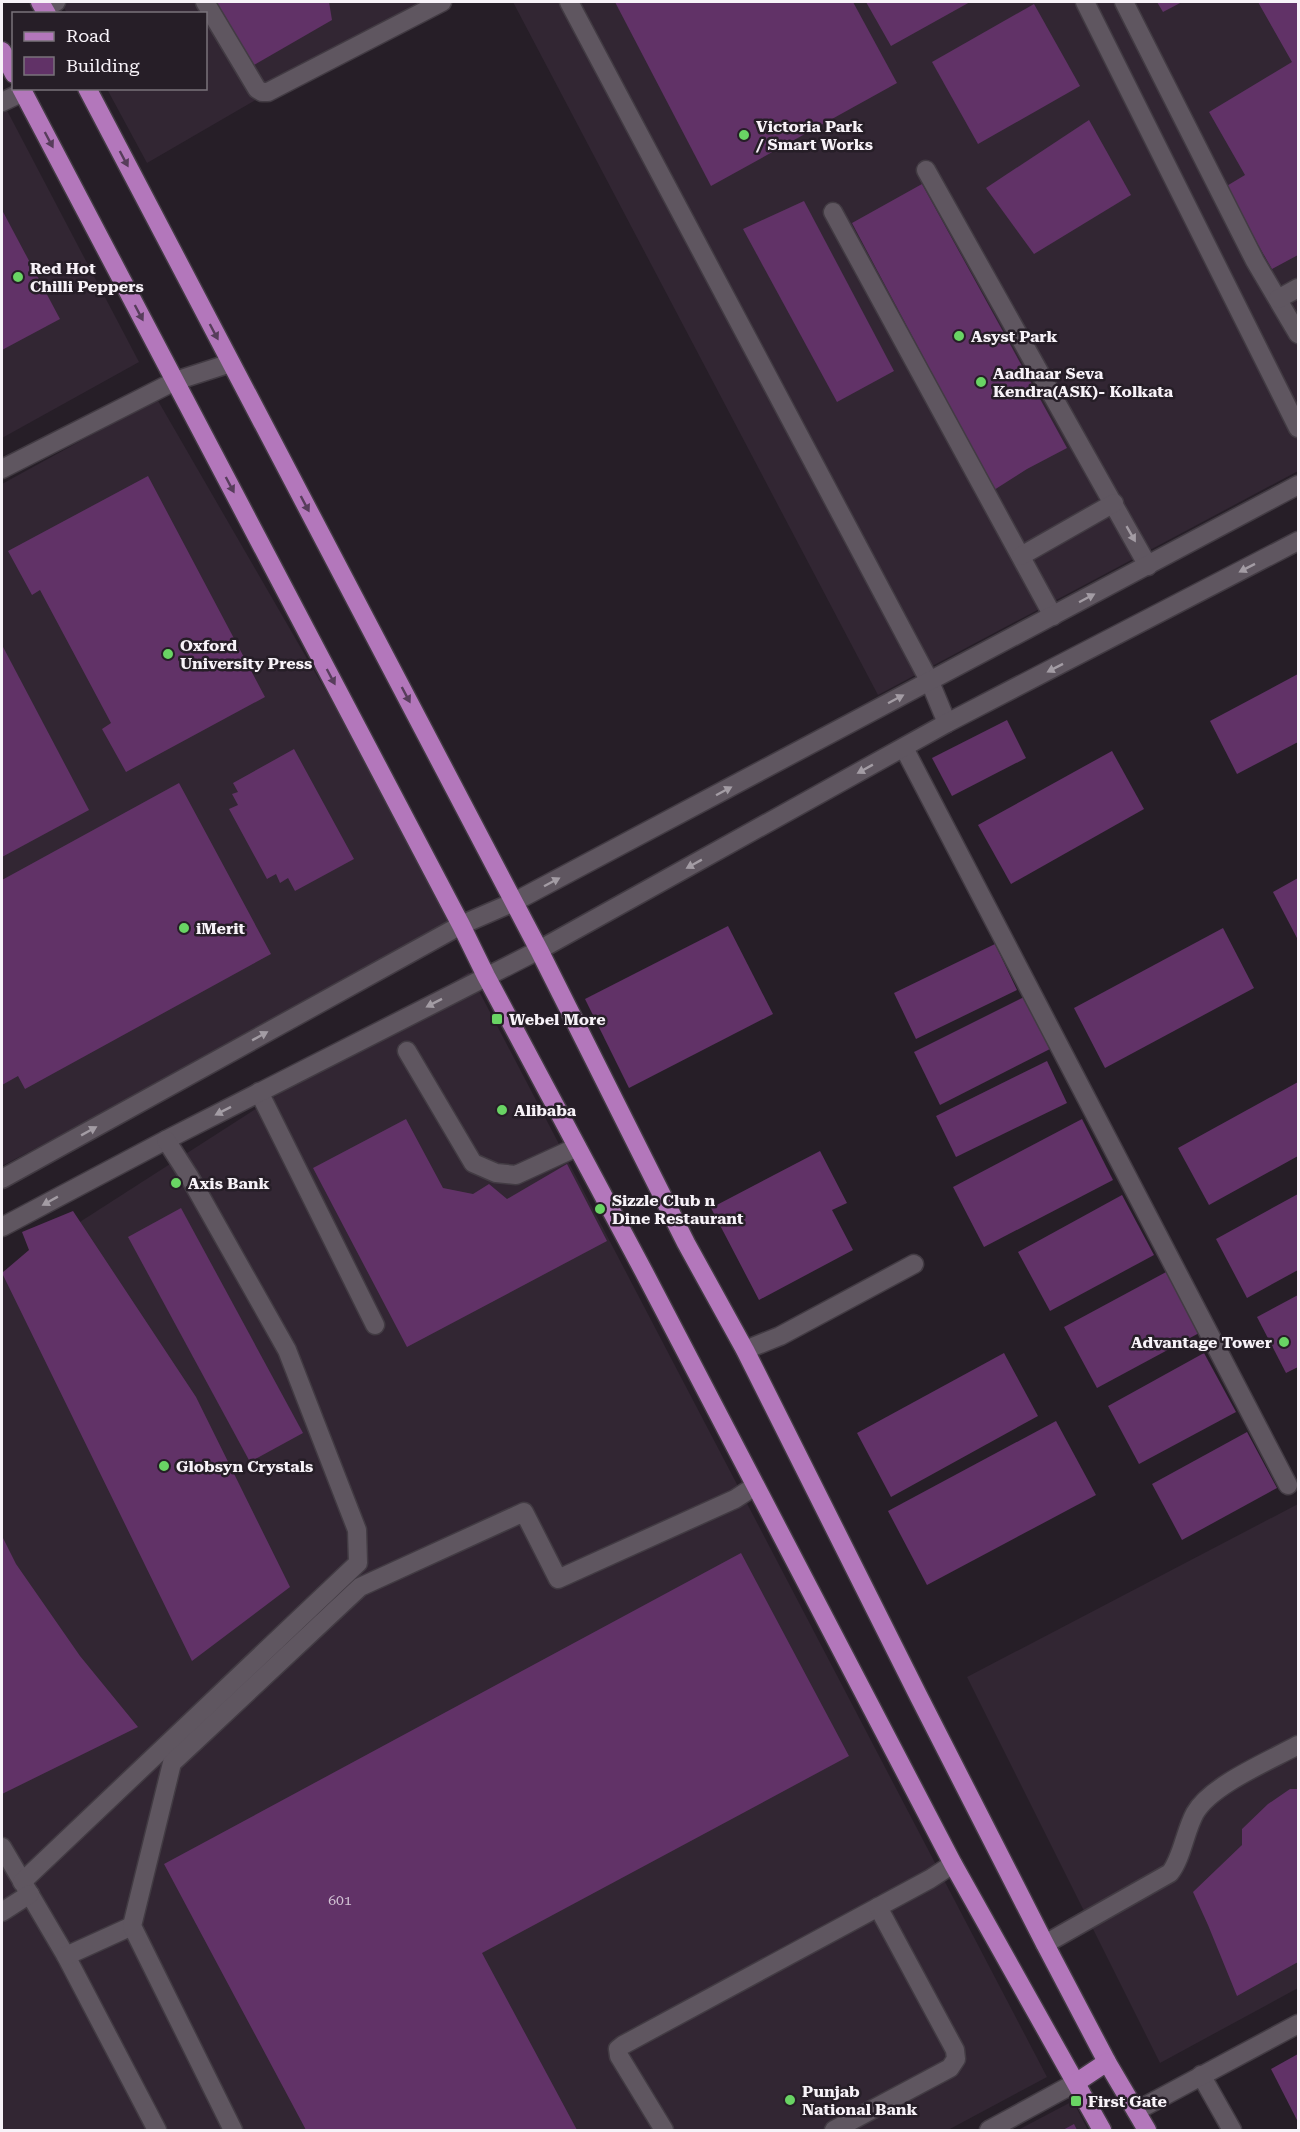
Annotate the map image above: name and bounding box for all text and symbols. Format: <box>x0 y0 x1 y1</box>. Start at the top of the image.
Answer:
legend <box>12 12 207 90</box>
text: Road <box>66 25 111 46</box>
text: Building <box>66 55 140 76</box>
place label: Victoria Park / Smart Works <box>755 117 873 154</box>
marker: Victoria Park / Smart Works <box>737 128 751 142</box>
one-way arrow <box>44 132 54 149</box>
one-way arrow <box>119 151 129 168</box>
place label: Red Hot Chilli Peppers <box>30 259 144 296</box>
marker: Red Hot Chilli Peppers <box>11 270 25 284</box>
one-way arrow <box>134 304 144 322</box>
one-way arrow <box>210 323 219 340</box>
place label: Asyst Park <box>971 327 1058 346</box>
marker: Asyst Park <box>952 329 966 343</box>
place label: Aadhaar Seva Kendra(ASK)- Kolkata <box>993 364 1174 401</box>
marker: Aadhaar Seva Kendra(ASK)- Kolkata <box>974 375 988 389</box>
one-way arrow <box>225 477 235 494</box>
one-way arrow <box>300 496 310 513</box>
one-way arrow <box>1126 526 1136 543</box>
one-way arrow <box>1238 563 1255 573</box>
one-way arrow <box>1079 593 1096 603</box>
place label: Oxford University Press <box>180 636 312 673</box>
marker: Oxford University Press <box>161 647 175 661</box>
one-way arrow <box>1046 662 1064 672</box>
one-way arrow <box>326 668 336 685</box>
one-way arrow <box>401 687 411 704</box>
one-way arrow <box>888 694 905 704</box>
one-way arrow <box>856 764 873 774</box>
one-way arrow <box>715 786 733 796</box>
one-way arrow <box>685 859 702 869</box>
one-way arrow <box>543 877 560 887</box>
place label: iMerit <box>196 919 246 938</box>
marker: iMerit <box>177 921 191 935</box>
one-way arrow <box>425 998 442 1008</box>
place label: Webel More <box>509 1010 606 1029</box>
marker: Webel More <box>490 1012 504 1026</box>
one-way arrow <box>252 1031 268 1042</box>
place label: Alibaba <box>514 1101 577 1120</box>
marker: Alibaba <box>495 1103 509 1117</box>
one-way arrow <box>214 1106 231 1116</box>
one-way arrow <box>81 1126 98 1136</box>
place label: Axis Bank <box>188 1174 270 1193</box>
marker: Axis Bank <box>169 1176 183 1190</box>
place label: Sizzle Club n Dine Restaurant <box>612 1191 744 1228</box>
one-way arrow <box>41 1196 58 1206</box>
marker: Sizzle Club n Dine Restaurant <box>593 1202 607 1216</box>
place label: Advantage Tower <box>1131 1333 1272 1352</box>
marker: Advantage Tower <box>1277 1335 1291 1349</box>
place label: Globsyn Crystals <box>176 1457 313 1476</box>
marker: Globsyn Crystals <box>157 1459 171 1473</box>
house number: 601 <box>328 1892 352 1908</box>
place label: Punjab National Bank <box>802 2082 918 2119</box>
place label: First Gate <box>1088 2092 1167 2111</box>
marker: Punjab National Bank <box>783 2093 797 2107</box>
marker: First Gate <box>1069 2094 1083 2108</box>

